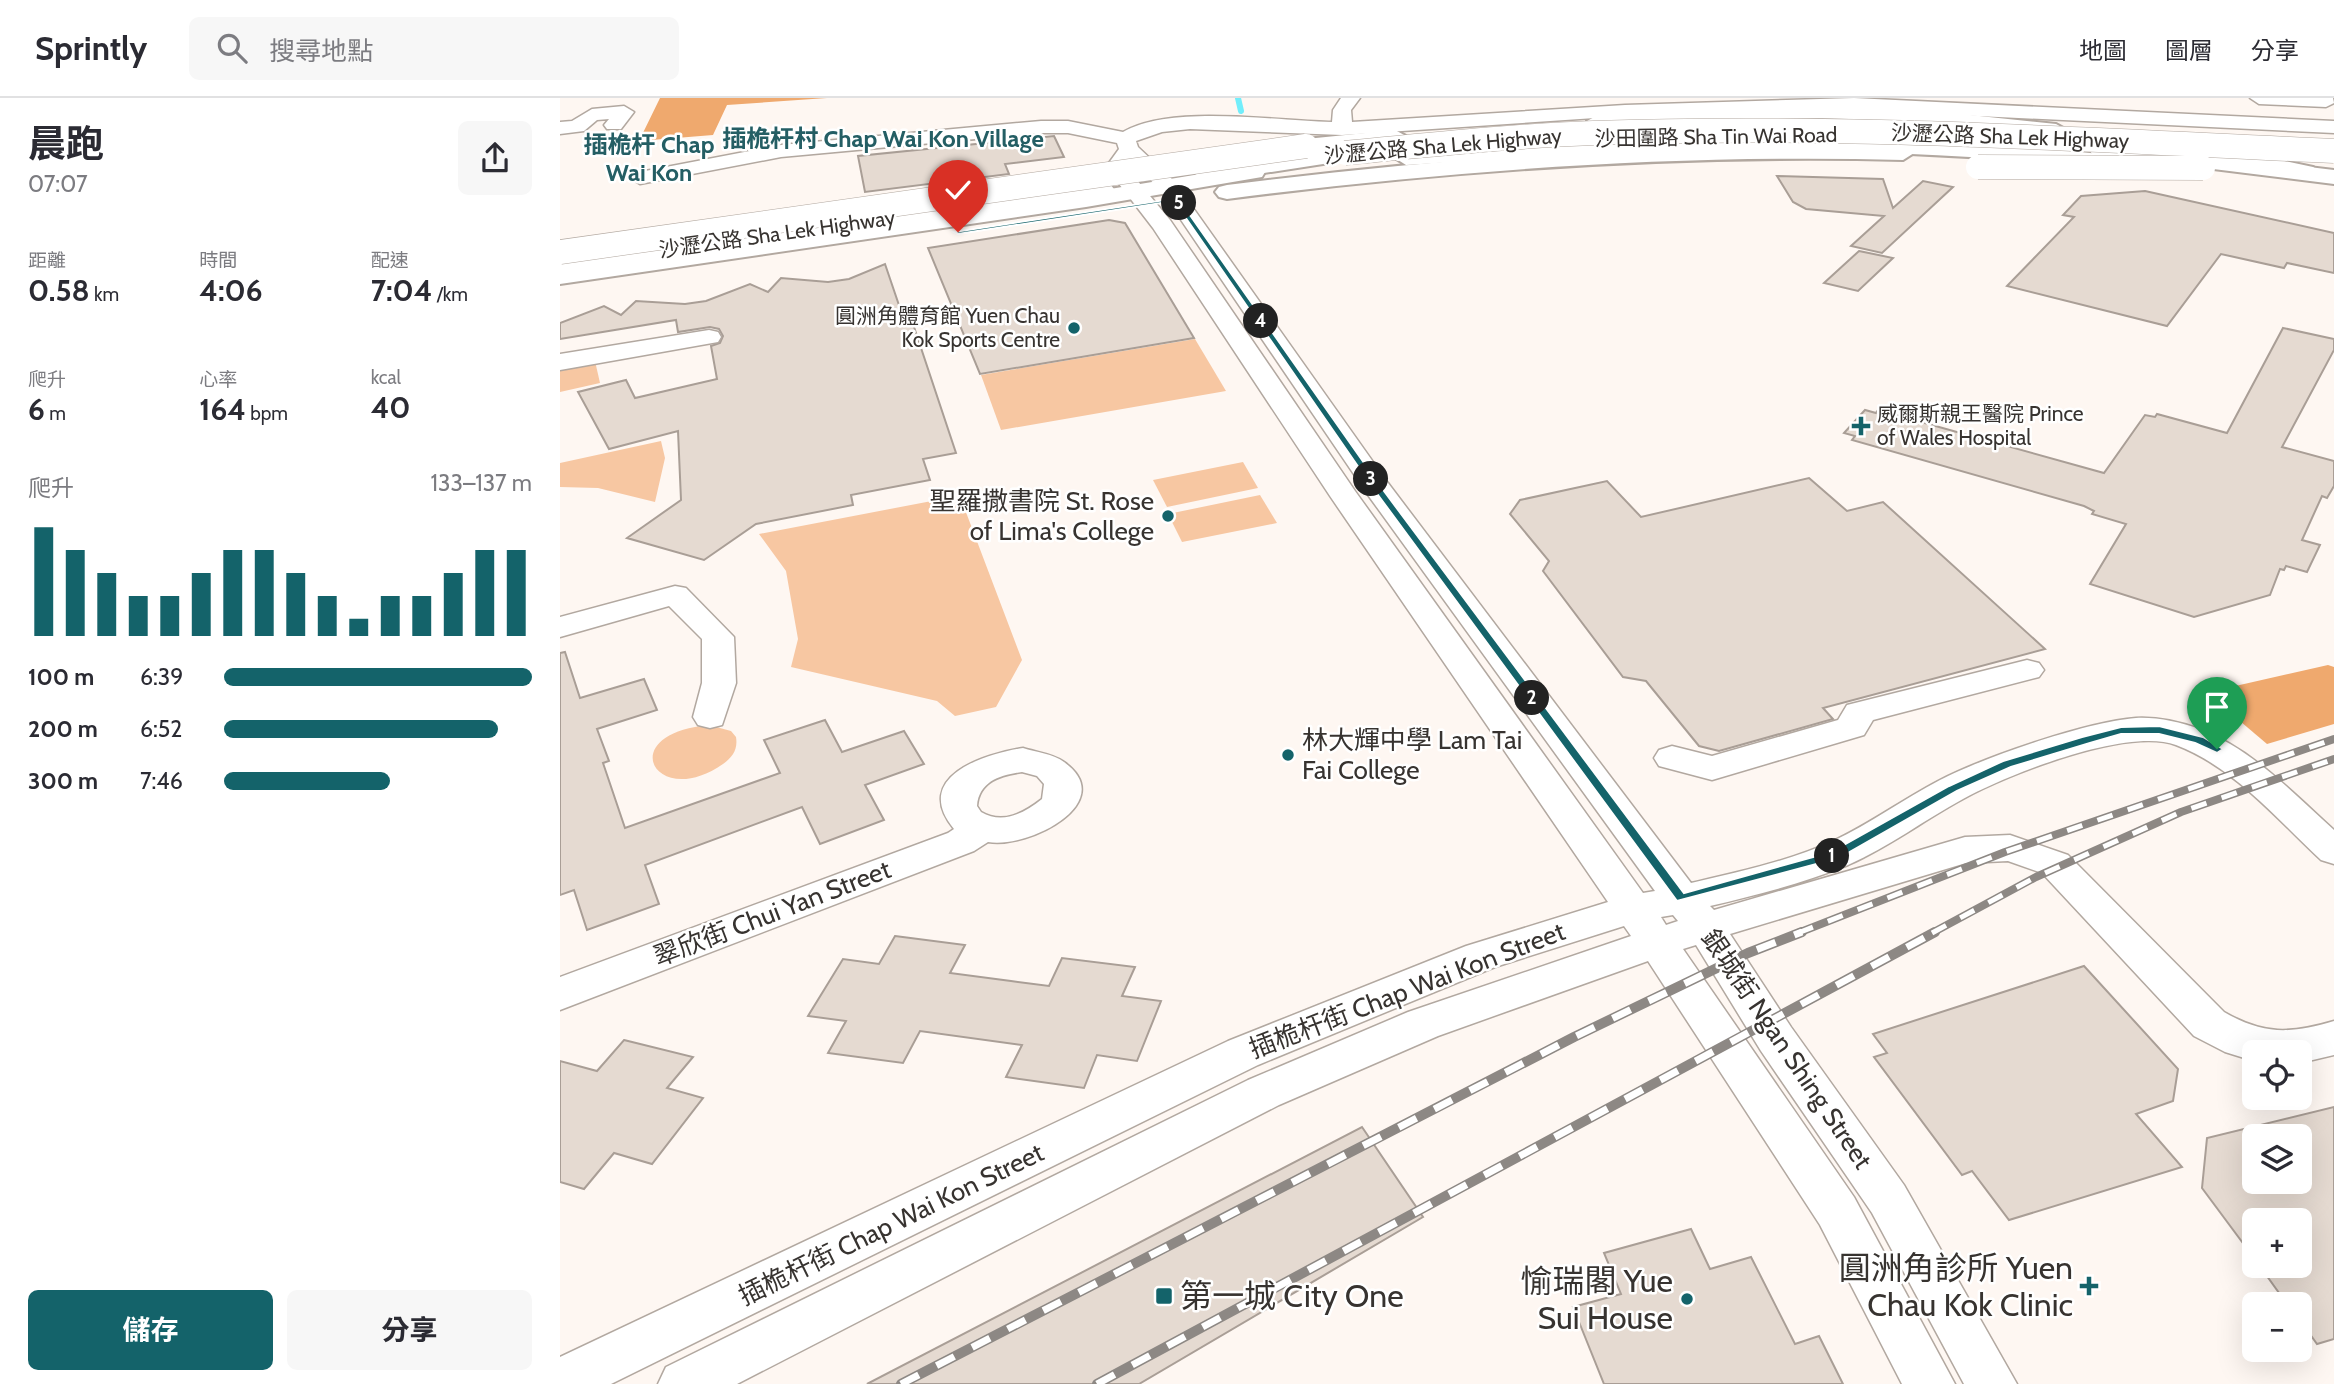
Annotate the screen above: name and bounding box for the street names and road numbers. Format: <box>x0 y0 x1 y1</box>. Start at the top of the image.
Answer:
street label: 沙瀝公路 Sha Lek Highway <box>1890 120 2130 153</box>
street label: 沙田圍路 Sha Tin Wai Road <box>1594 122 1838 151</box>
street label: 沙瀝公路 Sha Lek Highway <box>1323 123 1563 168</box>
street label: 沙瀝公路 Sha Lek Highway <box>657 204 897 262</box>
street label: 翠欣街 Chui Yan Street <box>649 853 895 973</box>
street label: 插桅杆街 Chap Wai Kon Street <box>1245 915 1570 1065</box>
street label: 銀城街 Ngan Shing Street <box>1695 923 1879 1175</box>
street label: 插桅杆街 Chap Wai Kon Street <box>733 1136 1049 1312</box>

